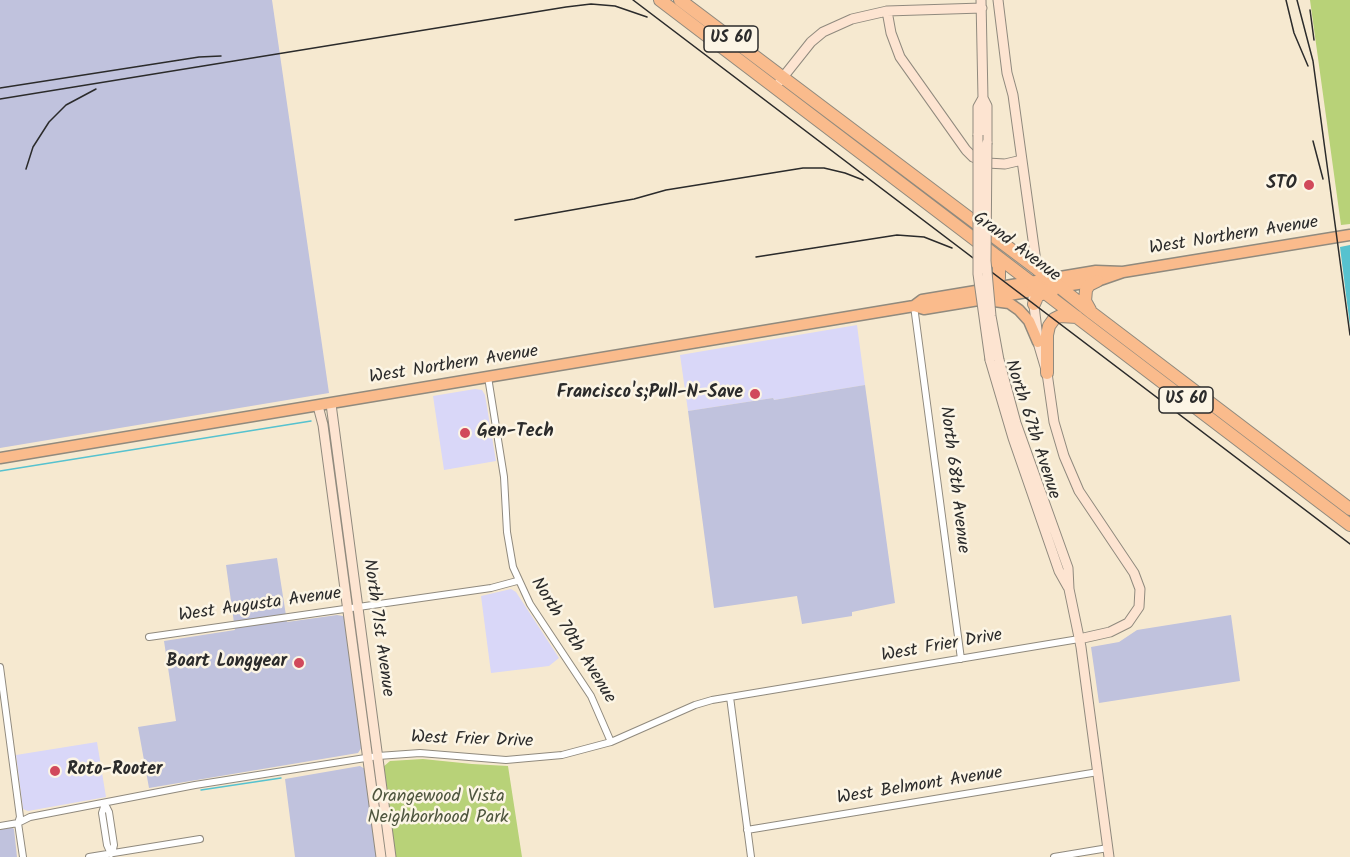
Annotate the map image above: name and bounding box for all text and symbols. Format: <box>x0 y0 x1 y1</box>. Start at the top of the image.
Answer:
road number: US 60 <box>704 26 758 52</box>
place label: STO <box>1266 174 1297 196</box>
marker: STO <box>1302 178 1316 192</box>
street label: Grand Avenue <box>968 208 1064 288</box>
street label: West Northern Avenue <box>1148 213 1320 261</box>
street label: West Northern Avenue <box>368 342 540 390</box>
street label: North 67th Avenue <box>998 358 1064 502</box>
place label: Francisco's;Pull-N-Save <box>557 383 743 405</box>
marker: Francisco's;Pull-N-Save <box>748 387 762 401</box>
road number: US 60 <box>1159 387 1213 413</box>
street label: North 68th Avenue <box>933 405 973 555</box>
place label: Gen-Tech <box>477 422 554 444</box>
marker: Gen-Tech <box>458 426 472 440</box>
street label: North 71st Avenue <box>357 558 397 698</box>
street label: North 70th Avenue <box>525 574 619 708</box>
street label: West Augusta Avenue <box>177 584 343 628</box>
street label: West Frier Drive <box>880 626 1004 668</box>
place label: Boart Longyear <box>166 652 287 674</box>
marker: Boart Longyear <box>292 656 306 670</box>
street label: West Frier Drive <box>410 728 534 754</box>
place label: Roto-Rooter <box>67 760 163 782</box>
street label: West Belmont Avenue <box>836 763 1004 811</box>
marker: Roto-Rooter <box>48 764 62 778</box>
park label: Orangewood Vista Neighborhood Park <box>367 787 509 830</box>

